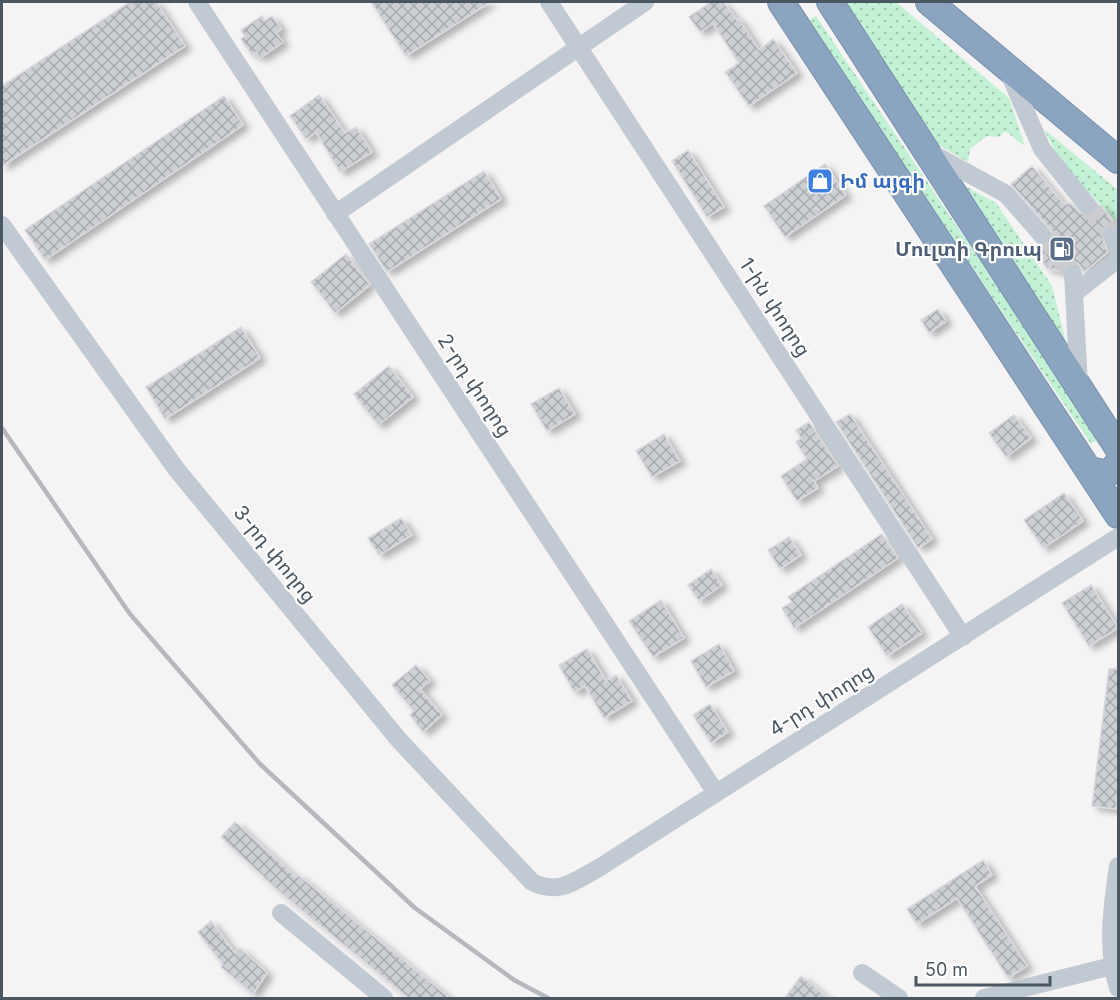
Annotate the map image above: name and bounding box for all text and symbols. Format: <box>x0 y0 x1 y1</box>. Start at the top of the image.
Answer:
shop icon: Իմ այգի <box>805 166 835 196</box>
place label: Իմ այգի <box>840 169 925 193</box>
fuel station icon: Մուլտի Գրուպ <box>1047 234 1077 264</box>
place label: Մուլտի Գրուպ <box>895 237 1042 261</box>
street label: 1-ին փողոց <box>734 253 816 361</box>
street label: 2-րդ փողոց <box>433 329 517 441</box>
street label: 3-րդ փողոց <box>229 501 321 607</box>
street label: 4-րդ փողոց <box>764 658 878 742</box>
scale bar <box>916 949 1050 987</box>
text: 50 m <box>925 959 968 980</box>

